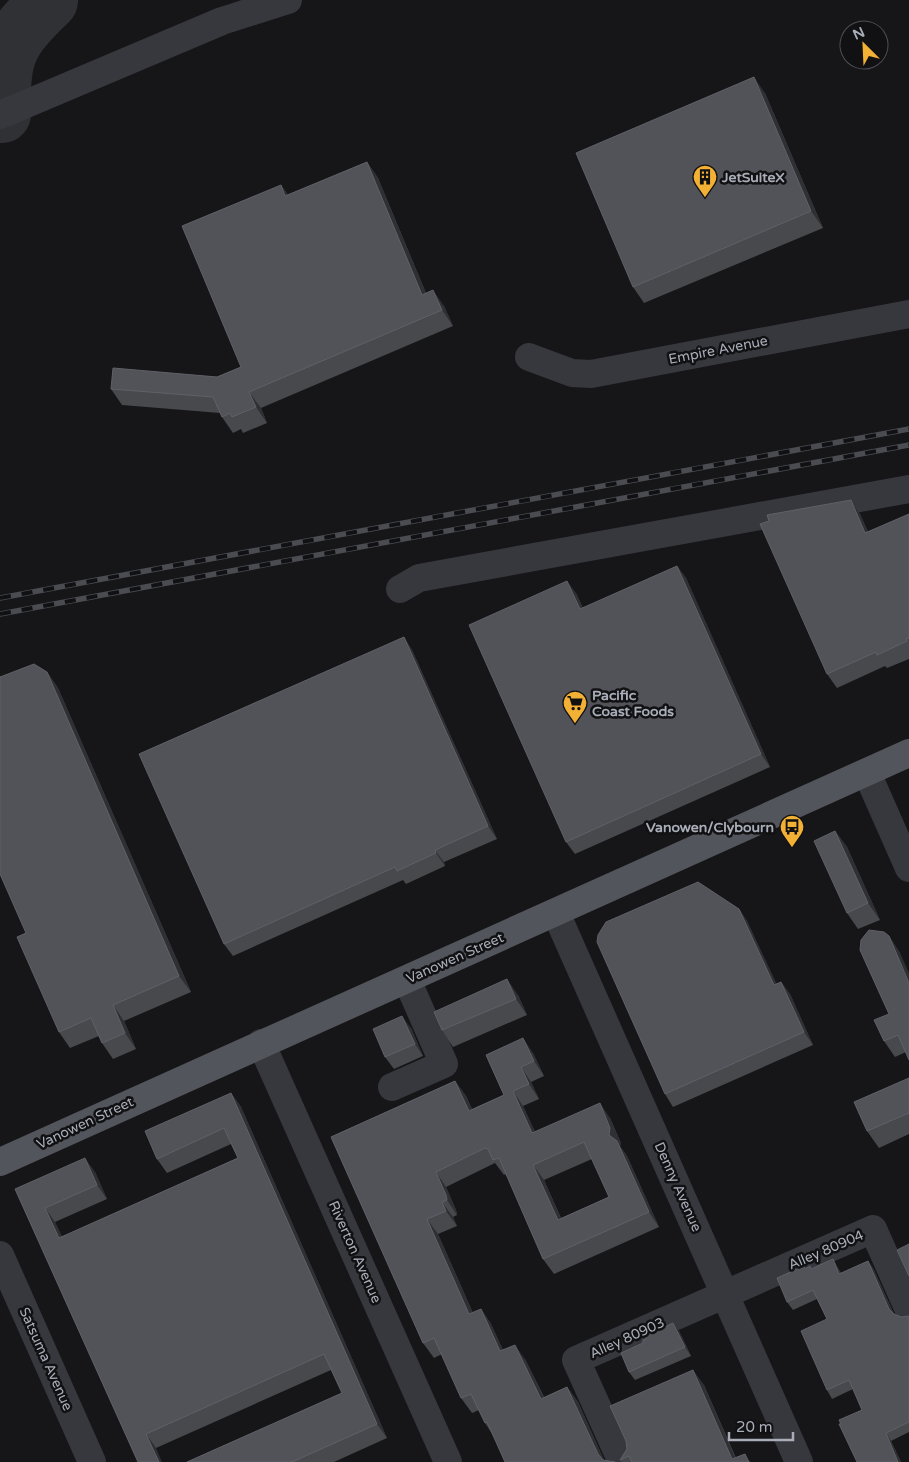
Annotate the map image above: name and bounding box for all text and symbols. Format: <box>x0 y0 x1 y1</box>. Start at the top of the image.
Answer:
north arrow <box>839 20 889 70</box>
text: N <box>850 24 868 44</box>
building icon: JetSuiteX <box>692 164 718 198</box>
place label: JetSuiteX <box>721 169 785 186</box>
street label: Empire Avenue <box>667 332 769 368</box>
place label: Pacific Coast Foods <box>592 687 674 720</box>
supermarket icon: Pacific Coast Foods <box>562 690 588 724</box>
bus stop icon: Vanowen/Clybourn <box>779 814 805 848</box>
place label: Vanowen/Clybourn <box>646 819 774 836</box>
street label: Vanowen Street <box>404 929 507 987</box>
street label: Vanowen Street <box>34 1093 137 1153</box>
street label: Denny Avenue <box>651 1140 705 1235</box>
street label: Riverton Avenue <box>325 1198 385 1306</box>
street label: Alley 80904 <box>786 1226 866 1274</box>
street label: Satsuma Avenue <box>16 1305 76 1413</box>
street label: Alley 80903 <box>587 1314 667 1362</box>
scale bar <box>729 1410 793 1442</box>
text: 20 m <box>736 1418 773 1436</box>

